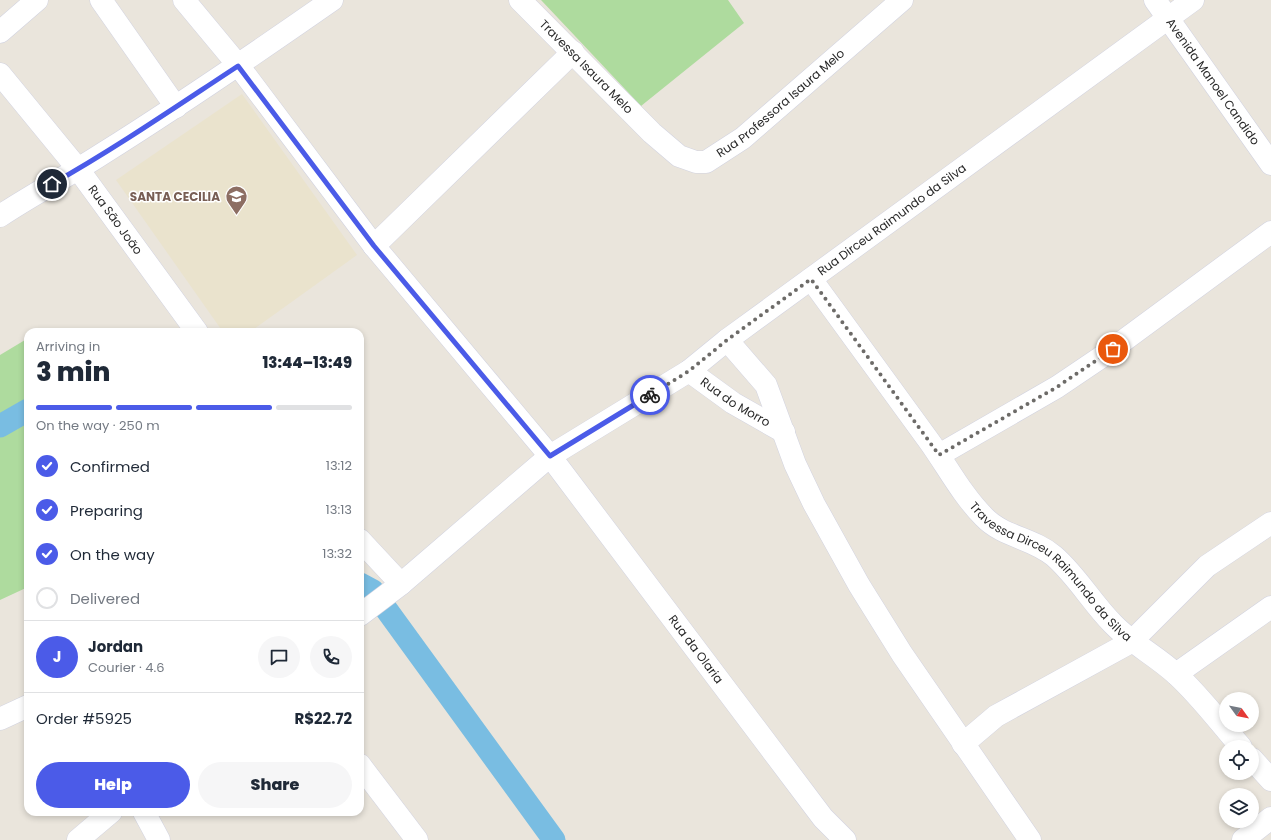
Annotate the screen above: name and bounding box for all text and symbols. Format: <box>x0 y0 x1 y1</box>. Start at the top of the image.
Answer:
street label: Avenida Manoel Candido <box>1162 14 1264 148</box>
street label: Travessa Isaura Melo <box>536 15 637 117</box>
street label: Rua Professora Isaura Melo <box>713 44 848 161</box>
street label: Rua Dirceu Raimundo da Silva <box>814 159 970 279</box>
pin <box>35 167 69 201</box>
icon: home <box>41 173 63 195</box>
street label: Rua São João <box>84 181 147 258</box>
school or university icon: SANTA CECILIA <box>223 184 249 217</box>
place label: SANTA CECILIA <box>130 188 220 205</box>
pin <box>1096 332 1130 366</box>
text: Arriving in <box>36 337 100 356</box>
icon: bag <box>1102 338 1124 360</box>
text: 13:44–13:49 <box>263 352 352 373</box>
text: 3 min <box>36 354 110 390</box>
street label: Rua do Morro <box>697 373 774 431</box>
courier <box>630 375 670 415</box>
icon: bike <box>639 384 661 406</box>
text: On the way · 250 m <box>36 416 160 435</box>
icon: check <box>36 455 58 477</box>
text: Confirmed <box>70 456 150 477</box>
text: 13:12 <box>326 456 352 475</box>
street label: Travessa Dirceu Raimundo da Silva <box>966 498 1135 645</box>
icon: check <box>36 499 58 521</box>
text: Preparing <box>70 500 143 521</box>
text: 13:13 <box>326 500 352 519</box>
icon: check <box>36 543 58 565</box>
text: On the way <box>70 544 155 565</box>
text: 13:32 <box>322 544 352 563</box>
text: Delivered <box>70 588 140 609</box>
street label: Rua da Olaria <box>665 611 728 687</box>
text: Jordan <box>88 636 143 657</box>
button: chat <box>258 636 300 678</box>
button: phone <box>310 636 352 678</box>
text: J <box>53 646 61 667</box>
text: Courier · 4.6 <box>88 658 165 677</box>
north arrow <box>1219 692 1259 732</box>
map controls <box>1219 692 1259 828</box>
text: Order #5925 <box>36 708 132 729</box>
text: R$22.72 <box>294 708 352 729</box>
button: locate <box>1219 740 1259 780</box>
button: Help <box>36 762 190 808</box>
button: Share <box>198 762 352 808</box>
button: layers <box>1219 788 1259 828</box>

